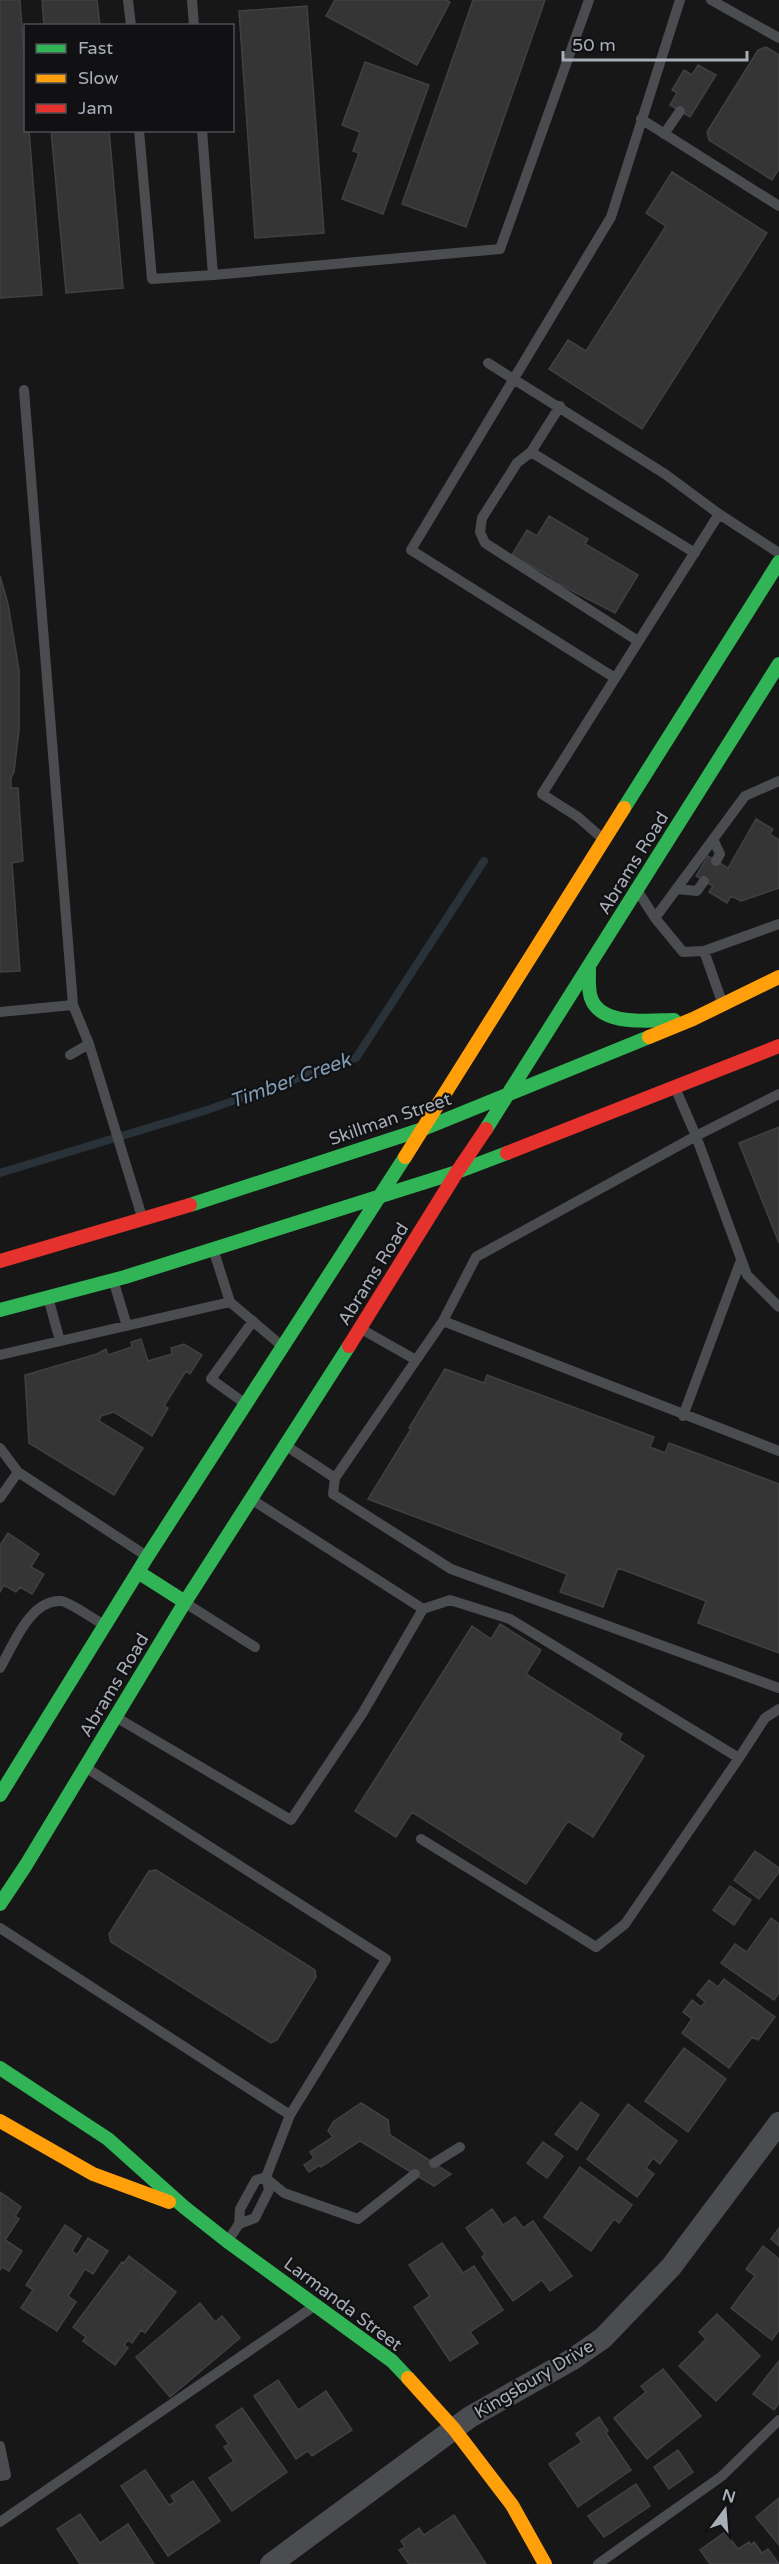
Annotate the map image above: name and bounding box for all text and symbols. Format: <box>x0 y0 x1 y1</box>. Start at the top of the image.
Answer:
legend <box>24 24 234 132</box>
scale bar <box>563 24 748 62</box>
text: 50 m <box>572 34 616 56</box>
text: Fast <box>78 37 113 59</box>
text: Slow <box>78 67 119 89</box>
text: Jam <box>78 97 113 119</box>
street label: Abrams Road <box>593 808 673 918</box>
water label: Timber Creek <box>227 1047 356 1114</box>
street label: Skillman Street <box>326 1088 454 1150</box>
street label: Abrams Road <box>333 1219 413 1329</box>
street label: Abrams Road <box>75 1629 153 1741</box>
street label: Larmanda Street <box>279 2252 407 2356</box>
street label: Kingsbury Drive <box>470 2335 598 2423</box>
north arrow <box>695 2480 755 2540</box>
text: N <box>720 2485 738 2508</box>

